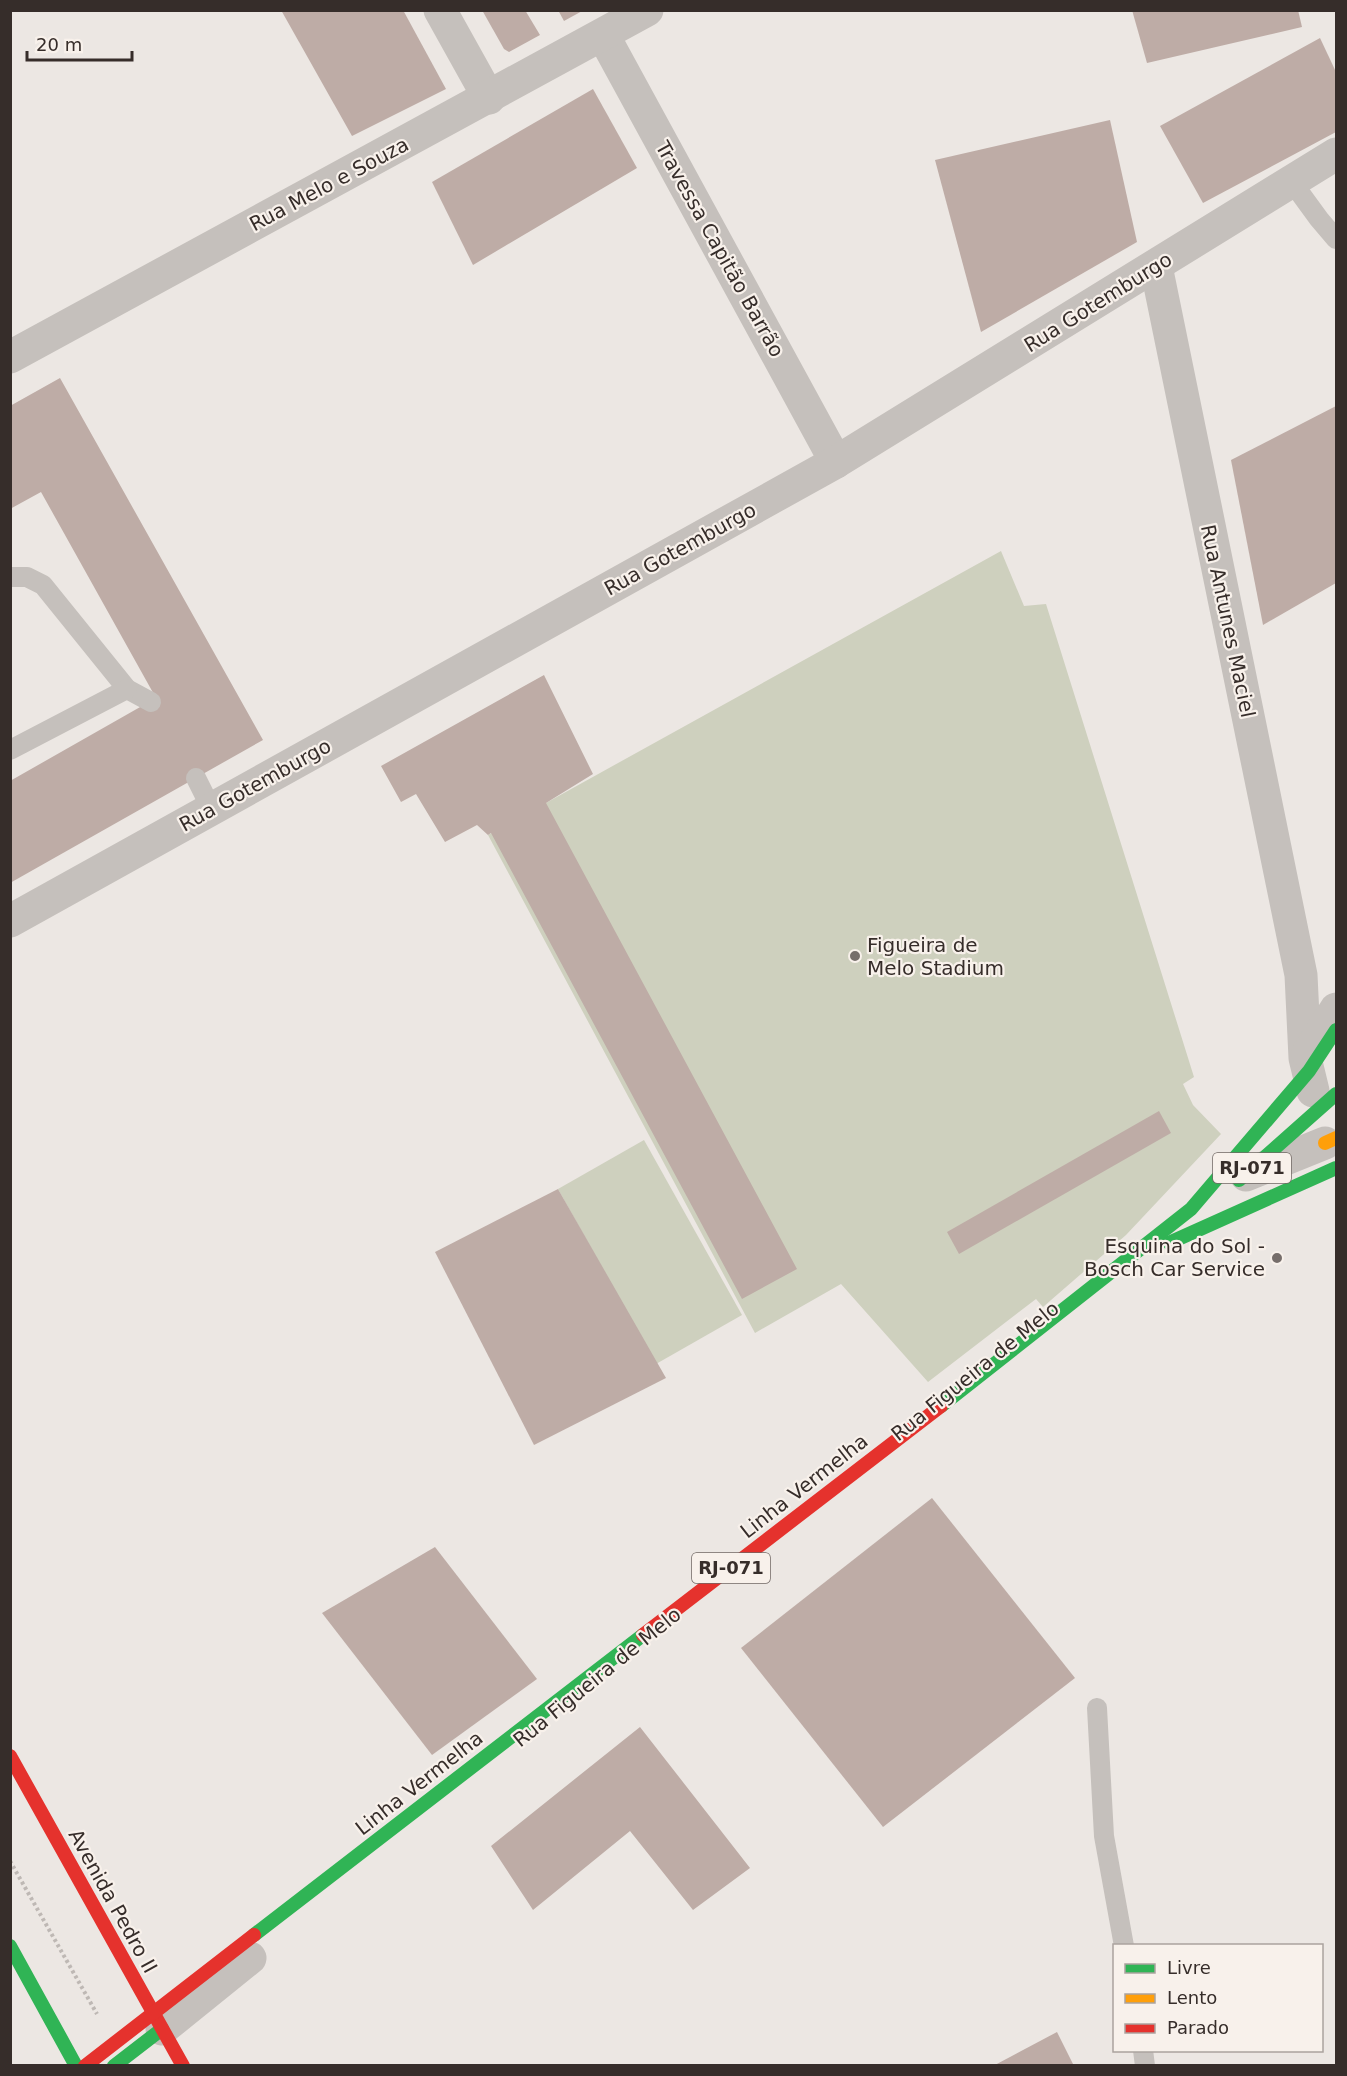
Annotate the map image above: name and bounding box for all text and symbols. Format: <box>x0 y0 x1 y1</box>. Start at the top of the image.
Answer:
scale bar <box>27 24 132 62</box>
text: 20 m <box>36 34 82 55</box>
street label: Rua Melo e Souza <box>245 132 413 236</box>
street label: Travessa Capitão Barrão <box>650 136 789 361</box>
street label: Rua Gotemburgo <box>1020 247 1176 357</box>
street label: Rua Gotemburgo <box>600 497 760 601</box>
street label: Rua Antunes Maciel <box>1196 522 1260 720</box>
street label: Rua Gotemburgo <box>175 733 335 837</box>
place label: Figueira de Melo Stadium <box>867 933 1004 980</box>
marker: Figueira de Melo Stadium <box>848 949 862 963</box>
road number: RJ-071 <box>1213 1153 1291 1183</box>
place label: Esquina do Sol - Bosch Car Service <box>1084 1234 1265 1281</box>
marker: Esquina do Sol - Bosch Car Service <box>1270 1251 1284 1265</box>
street label: Rua Figueira de Melo <box>886 1296 1064 1446</box>
street label: Linha Vermelha <box>735 1429 873 1543</box>
road number: RJ-071 <box>692 1553 770 1583</box>
street label: Rua Figueira de Melo <box>508 1602 686 1752</box>
street label: Linha Vermelha <box>350 1726 488 1840</box>
street label: Avenida Pedro II <box>64 1825 162 1977</box>
legend <box>1113 1944 1323 2052</box>
text: Livre <box>1167 1957 1211 1978</box>
text: Lento <box>1167 1987 1217 2008</box>
text: Parado <box>1167 2017 1229 2038</box>

